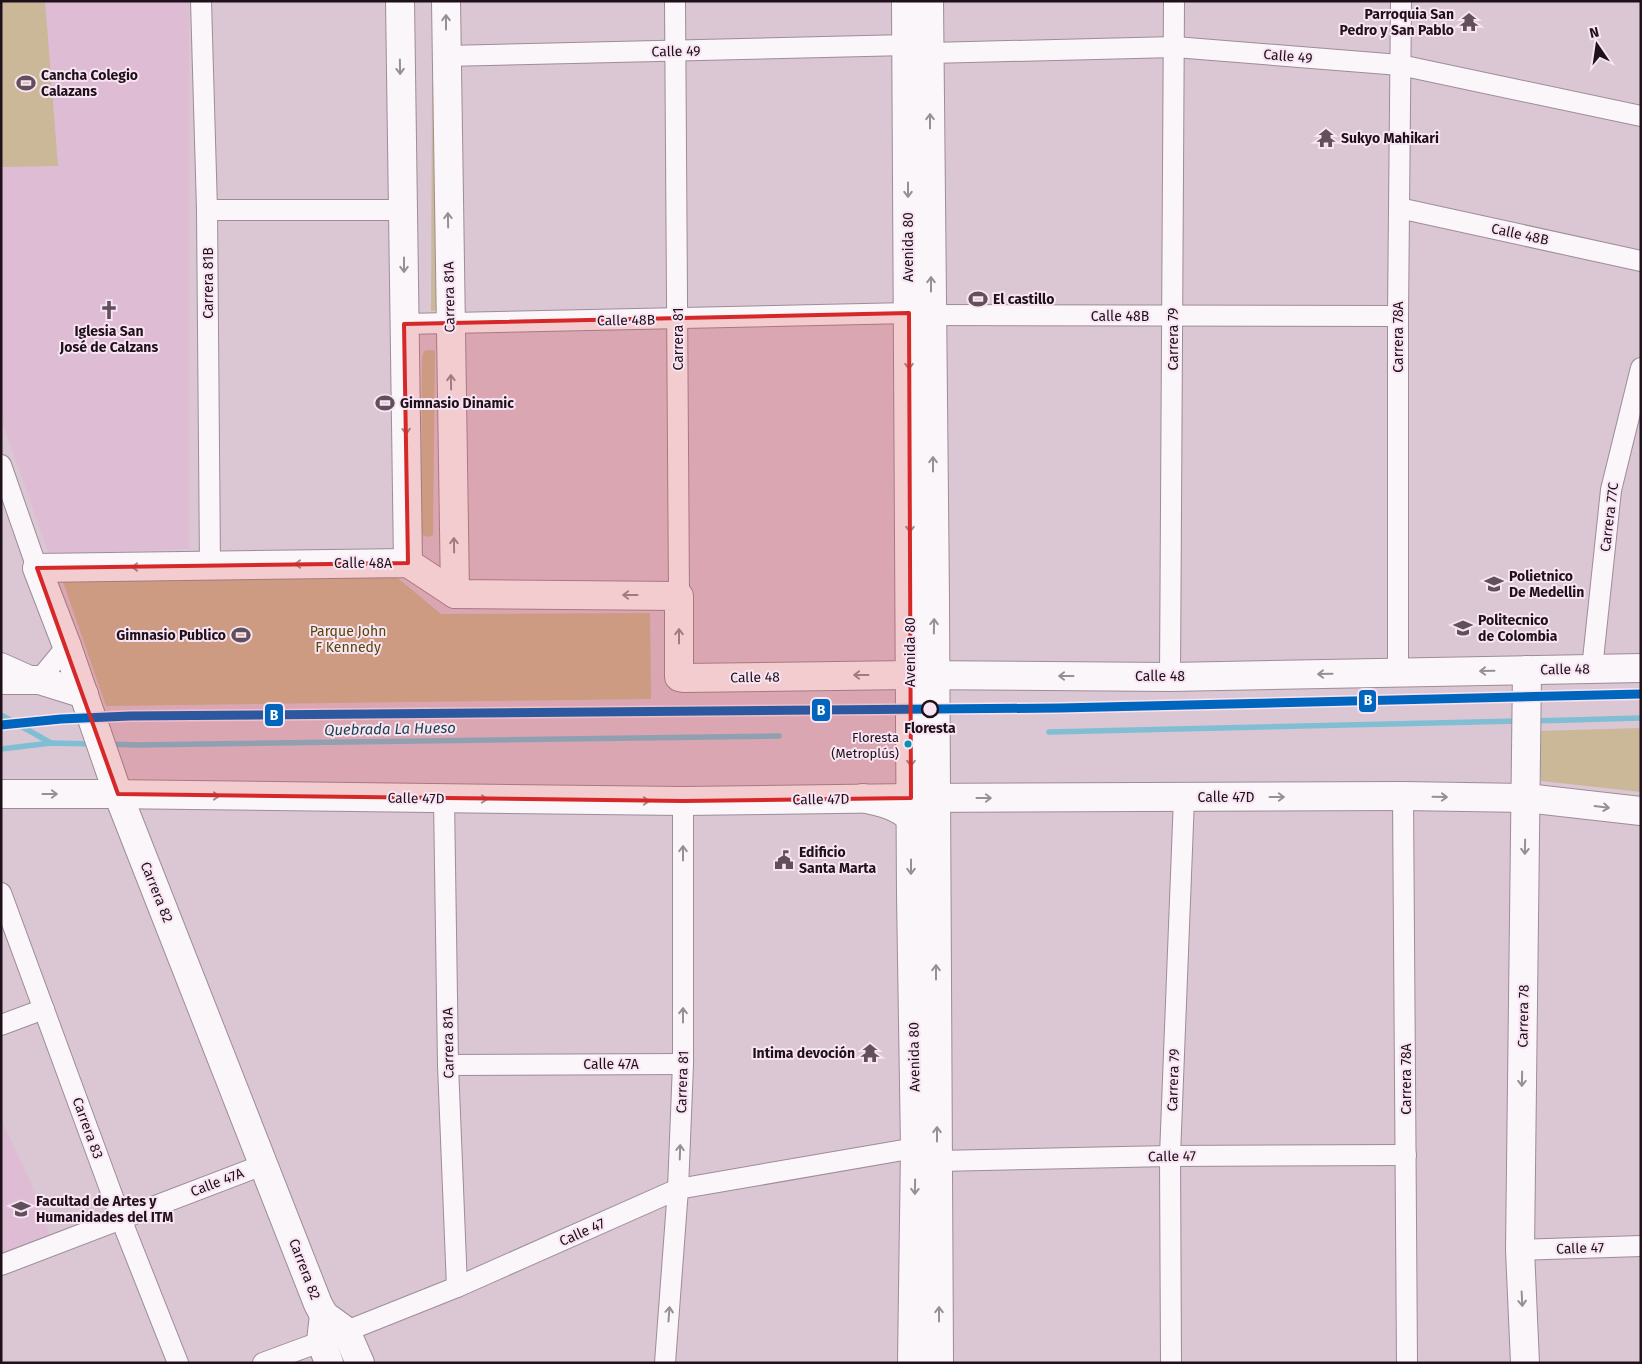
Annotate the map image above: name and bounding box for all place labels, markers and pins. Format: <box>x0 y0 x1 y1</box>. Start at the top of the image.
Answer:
place label: Parroquia San Pedro y San Pablo <box>1340 6 1454 39</box>
temple icon: Parroquia San Pedro y San Pablo <box>1458 11 1480 33</box>
place label: Cancha Colegio Calazans <box>41 67 138 100</box>
sports icon: Cancha Colegio Calazans <box>15 72 37 94</box>
temple icon: Sukyo Mahikari <box>1315 127 1337 149</box>
place label: Sukyo Mahikari <box>1341 130 1439 147</box>
sports icon: El castillo <box>967 288 989 310</box>
place label: El castillo <box>993 291 1054 308</box>
church icon: Iglesia San José de Calzans <box>98 299 120 321</box>
place label: Iglesia San José de Calzans <box>59 323 158 356</box>
sports icon: Gimnasio Dinamic <box>374 392 396 414</box>
place label: Gimnasio Dinamic <box>400 395 514 412</box>
place label: Polietnico De Medellin <box>1509 568 1584 601</box>
school or university icon: Polietnico De Medellin <box>1483 573 1505 595</box>
place label: Politecnico de Colombia <box>1478 612 1558 645</box>
school or university icon: Politecnico de Colombia <box>1452 617 1474 639</box>
sports icon: Gimnasio Publico <box>230 624 252 646</box>
place label: Gimnasio Publico <box>116 627 226 644</box>
marker: Floresta <box>921 700 939 718</box>
place label: Floresta <box>904 720 956 737</box>
place label: Floresta (Metroplús) <box>831 730 899 761</box>
marker: Floresta (Metroplús) <box>903 739 913 749</box>
place label: Edificio Santa Marta <box>799 844 877 877</box>
public building icon: Edificio Santa Marta <box>773 849 795 871</box>
temple icon: Intima devoción <box>859 1042 881 1064</box>
place label: Intima devoción <box>752 1045 855 1062</box>
place label: Facultad de Artes y Humanidades del ITM <box>36 1193 173 1226</box>
school or university icon: Facultad de Artes y Humanidades del ITM <box>10 1198 32 1220</box>

